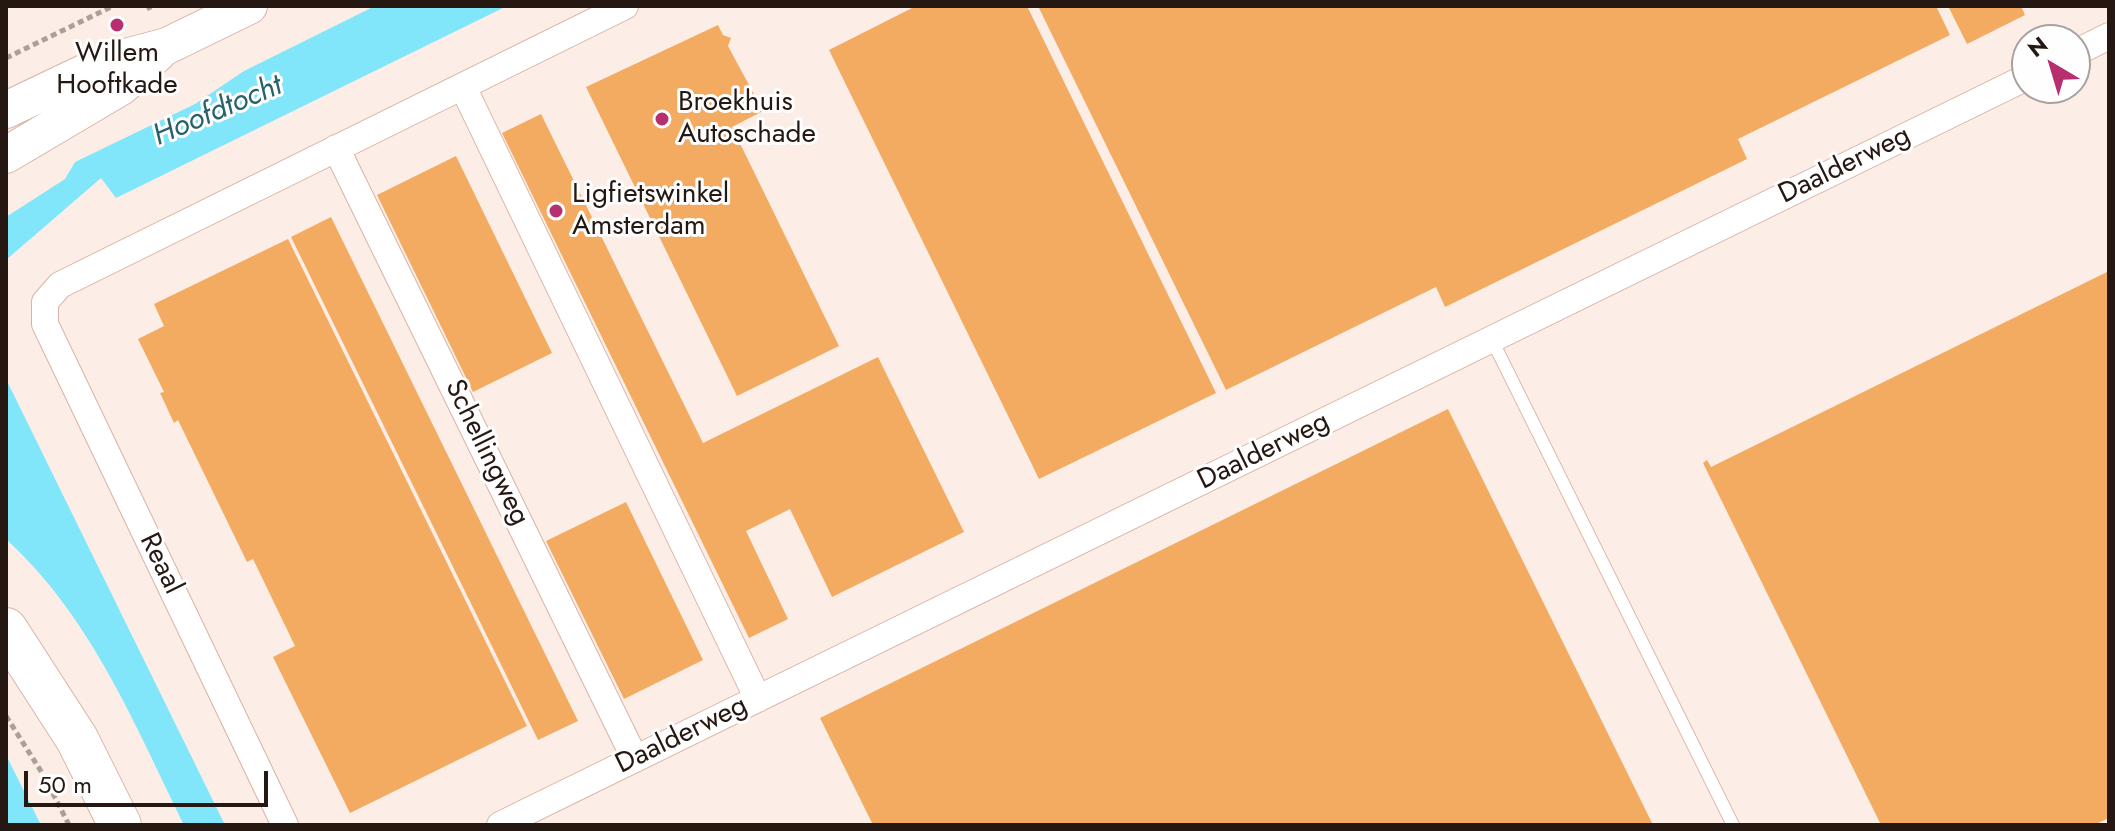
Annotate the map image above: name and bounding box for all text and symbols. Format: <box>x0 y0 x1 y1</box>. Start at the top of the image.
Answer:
marker: Willem Hooftkade <box>108 16 126 34</box>
north arrow <box>2011 24 2091 104</box>
text: N <box>2021 29 2054 65</box>
place label: Willem Hooftkade <box>56 37 178 103</box>
water label: Hoofdtocht <box>148 69 288 155</box>
place label: Broekhuis Autoschade <box>678 86 816 152</box>
marker: Broekhuis Autoschade <box>653 110 671 128</box>
street label: Daalderweg <box>1774 120 1916 212</box>
place label: Ligfietswinkel Amsterdam <box>572 178 729 244</box>
marker: Ligfietswinkel Amsterdam <box>547 202 565 220</box>
street label: Schellingweg <box>436 375 536 531</box>
street label: Daalderweg <box>1193 406 1335 498</box>
street label: Reaal <box>131 528 189 600</box>
street label: Daalderweg <box>611 690 753 782</box>
scale bar <box>28 755 272 805</box>
text: 50 m <box>38 767 92 802</box>

